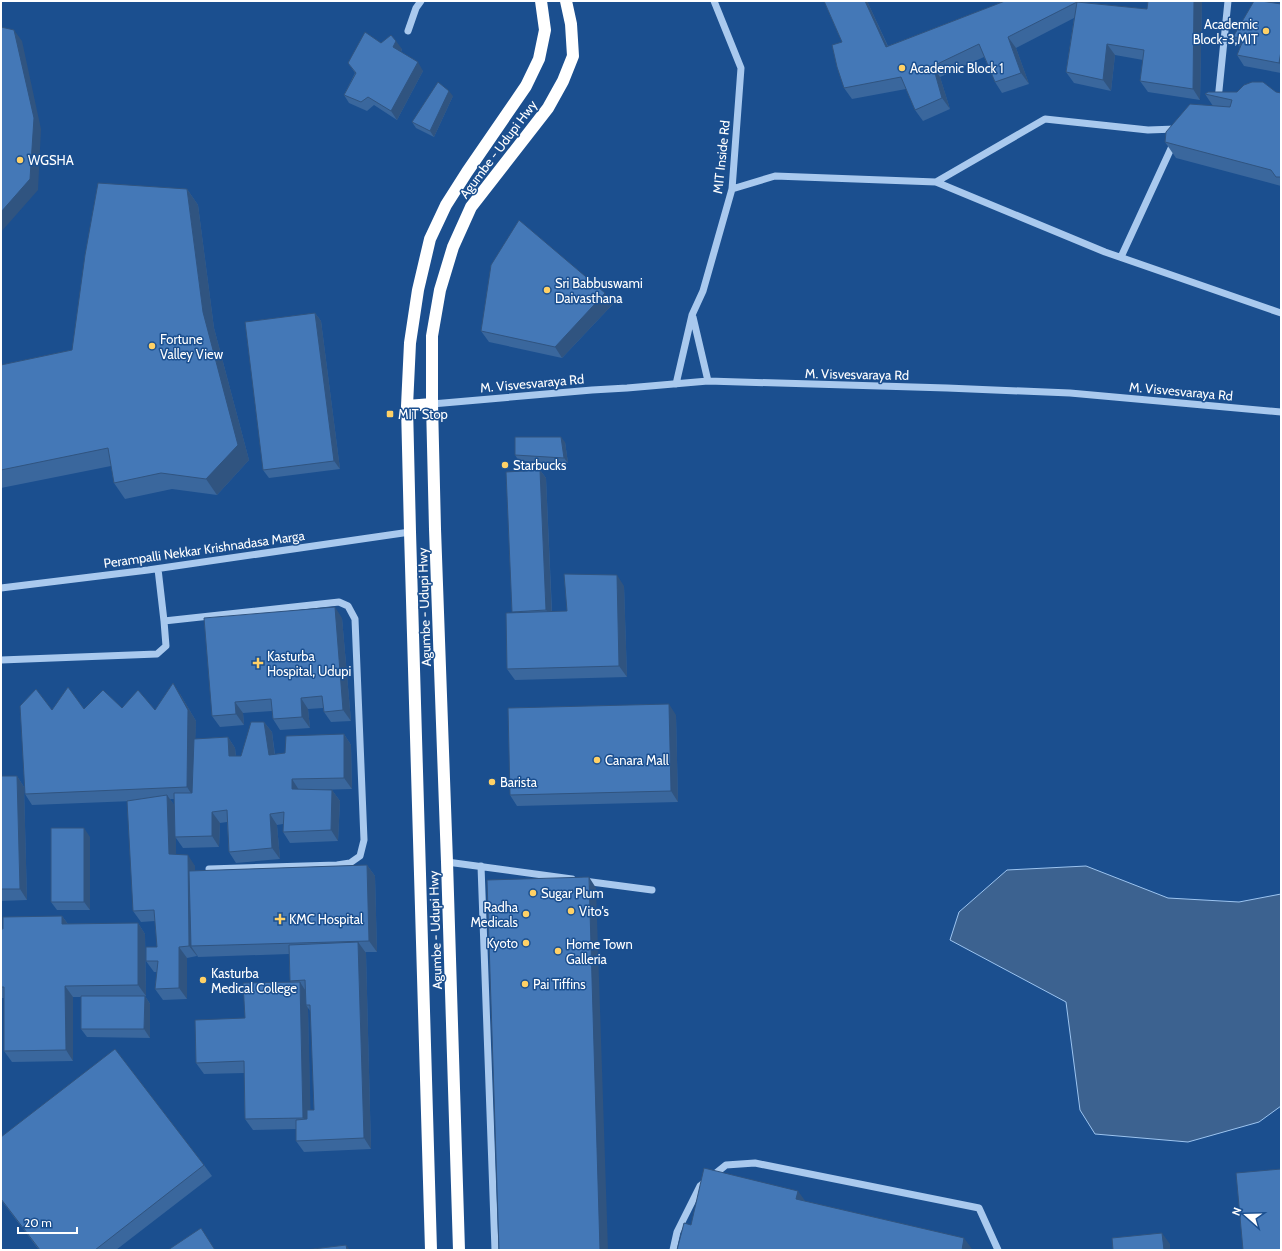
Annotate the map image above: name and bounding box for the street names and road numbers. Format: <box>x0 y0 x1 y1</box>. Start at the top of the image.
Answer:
street label: Agumbe - Udupi Hwy <box>456 96 540 201</box>
street label: MIT Inside Rd <box>709 119 733 195</box>
street label: M. Visvesvaraya Rd <box>805 365 909 383</box>
street label: M. Visvesvaraya Rd <box>479 370 585 396</box>
street label: M. Visvesvaraya Rd <box>1128 378 1234 404</box>
street label: Perampalli Nekkar Krishnadasa Marga <box>102 527 306 571</box>
street label: Agumbe - Udupi Hwy <box>414 547 434 667</box>
street label: Agumbe - Udupi Hwy <box>425 870 445 990</box>

